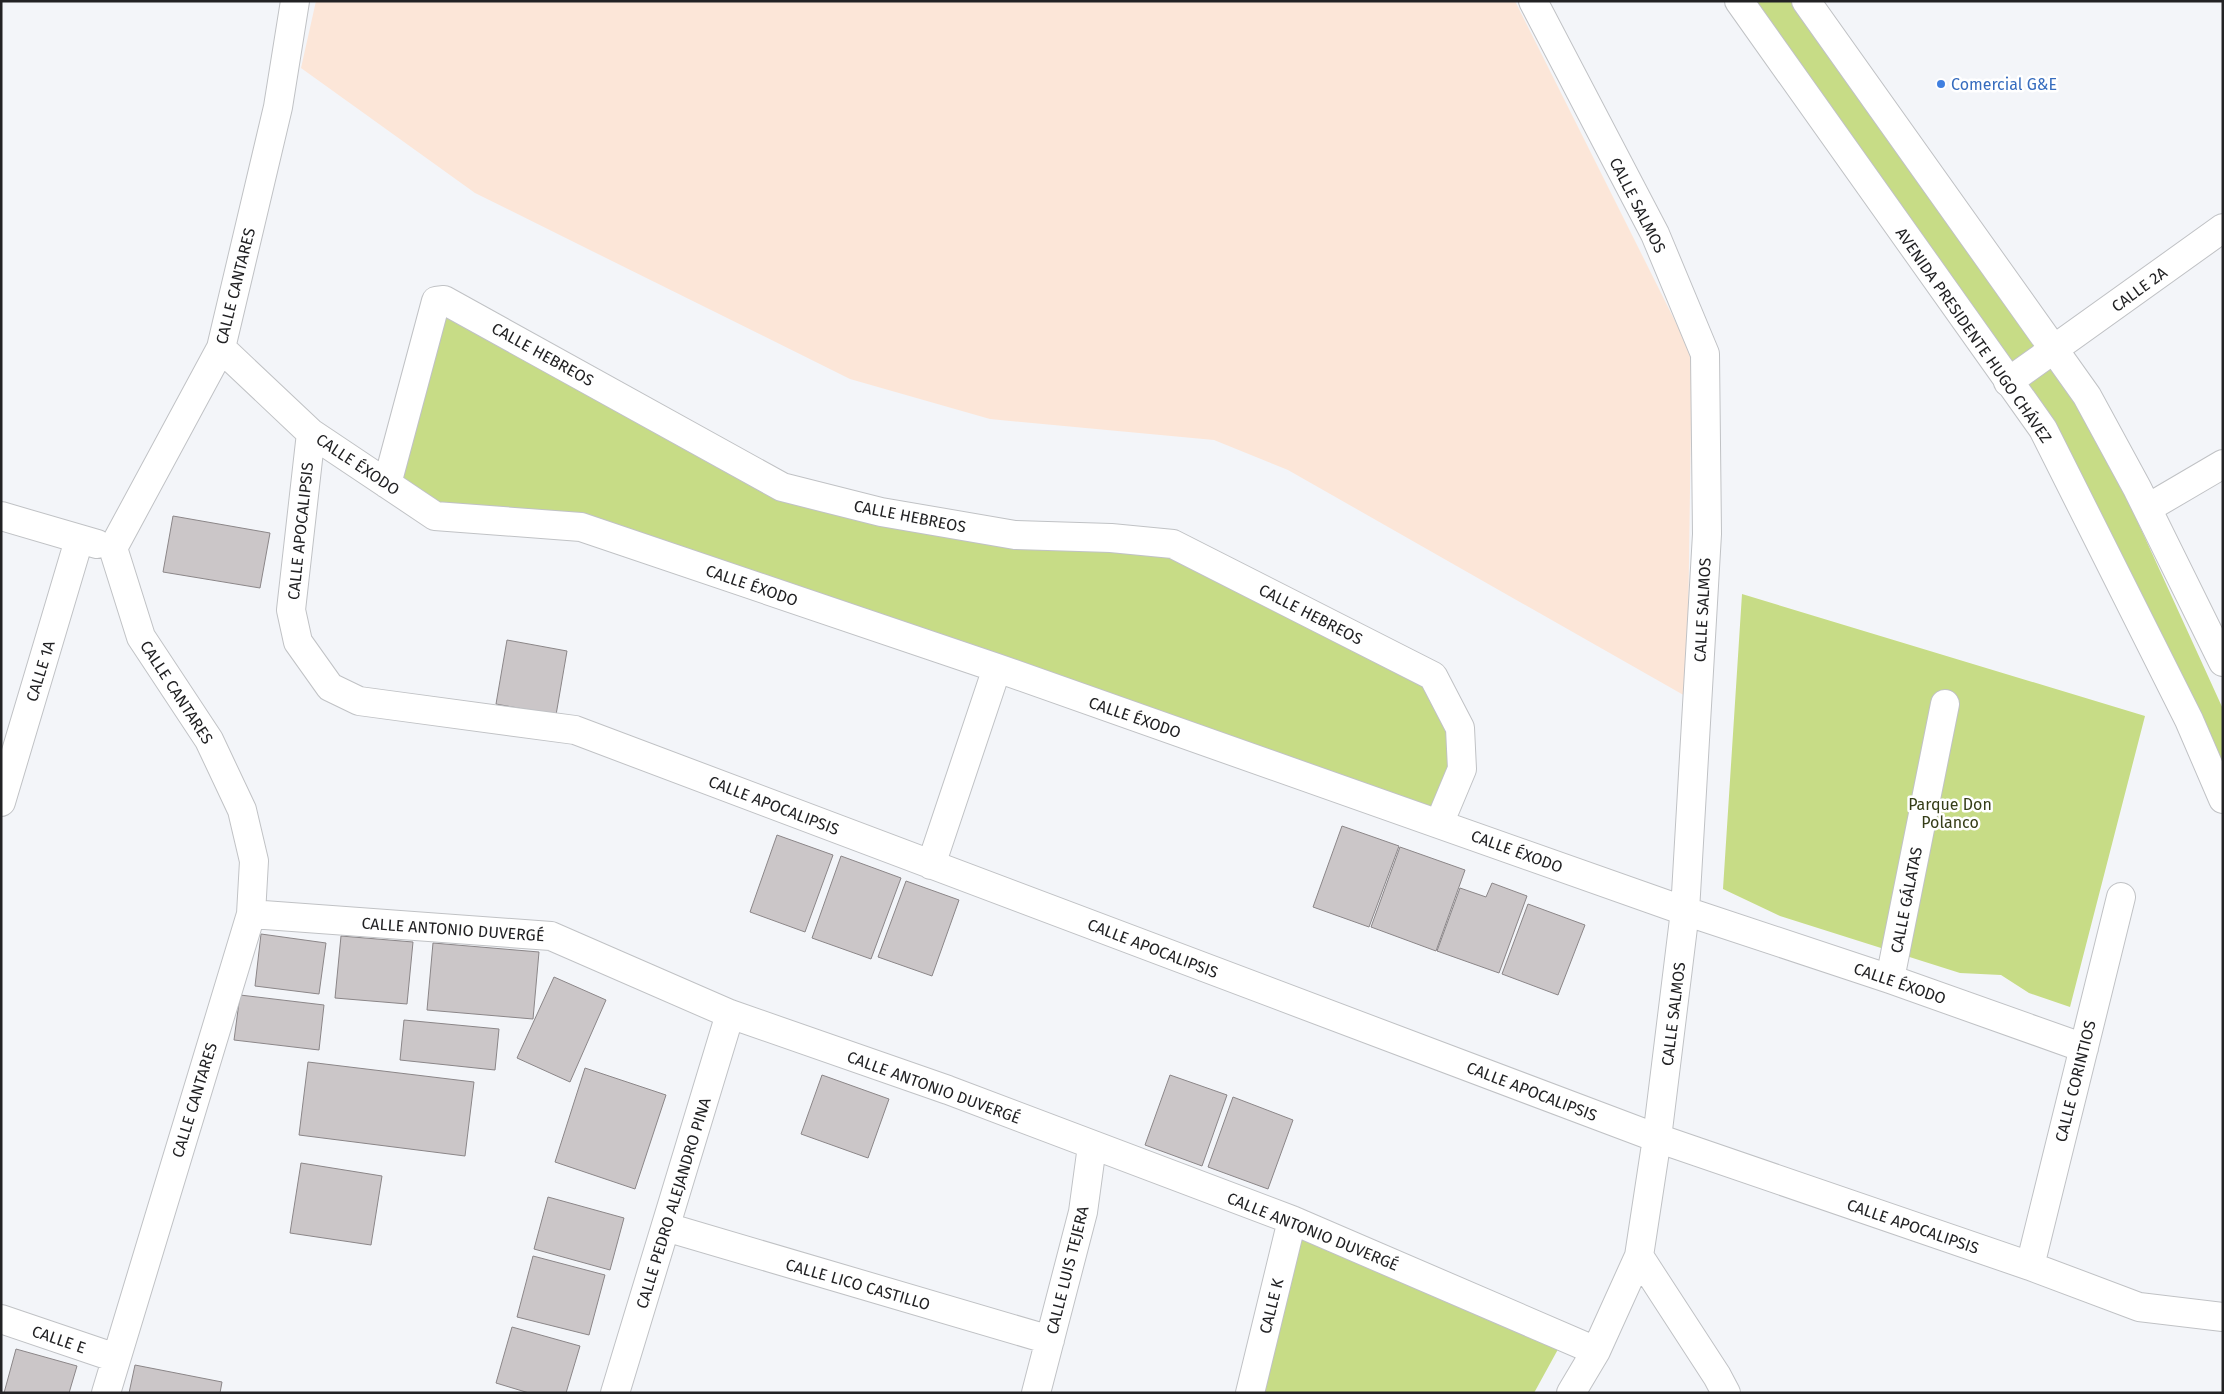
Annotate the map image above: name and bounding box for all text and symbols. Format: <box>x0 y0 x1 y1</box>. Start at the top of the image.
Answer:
place label: Comercial G&E <box>1951 75 2057 94</box>
marker: Comercial G&E <box>1935 78 1947 90</box>
street label: CALLE SALMOS <box>1605 154 1670 256</box>
street label: AVENIDA PRESIDENTE HUGO CHÁVEZ <box>1892 223 2056 447</box>
street label: CALLE CANTARES <box>212 226 259 346</box>
street label: CALLE 2A <box>2108 262 2171 316</box>
street label: CALLE HEBREOS <box>488 319 597 390</box>
street label: CALLE ÉXODO <box>312 429 404 499</box>
street label: CALLE APOCALIPSIS <box>284 461 317 601</box>
street label: CALLE HEBREOS <box>852 496 968 537</box>
street label: CALLE SALMOS <box>1690 557 1715 663</box>
street label: CALLE ÉXODO <box>703 560 801 610</box>
street label: CALLE HEBREOS <box>1256 580 1366 649</box>
street label: CALLE 1A <box>22 637 59 704</box>
street label: CALLE CANTARES <box>136 637 217 748</box>
street label: CALLE ÉXODO <box>1086 692 1184 742</box>
street label: CALLE APOCALIPSIS <box>706 772 842 839</box>
park label: Parque Don Polanco <box>1908 795 1992 832</box>
street label: CALLE ÉXODO <box>1468 825 1566 877</box>
street label: CALLE GÁLATAS <box>1886 845 1926 955</box>
street label: CALLE ANTONIO DUVERGÉ <box>361 913 545 945</box>
street label: CALLE APOCALIPSIS <box>1085 915 1221 982</box>
street label: CALLE ÉXODO <box>1851 958 1949 1008</box>
street label: CALLE SALMOS <box>1658 961 1689 1067</box>
street label: CALLE CORINTIOS <box>2051 1018 2100 1144</box>
street label: CALLE CANTARES <box>168 1040 221 1160</box>
street label: CALLE ANTONIO DUVERGÉ <box>844 1046 1024 1128</box>
street label: CALLE APOCALIPSIS <box>1464 1058 1600 1125</box>
street label: CALLE PEDRO ALEJANDRO PINA <box>632 1095 715 1311</box>
street label: CALLE ANTONIO DUVERGÉ <box>1224 1187 1402 1275</box>
street label: CALLE APOCALIPSIS <box>1844 1195 1982 1258</box>
street label: CALLE LUIS TEJERA <box>1042 1203 1093 1336</box>
street label: CALLE LICO CASTILLO <box>783 1255 932 1314</box>
street label: CALLE K <box>1255 1276 1288 1336</box>
street label: CALLE E <box>30 1321 88 1357</box>

